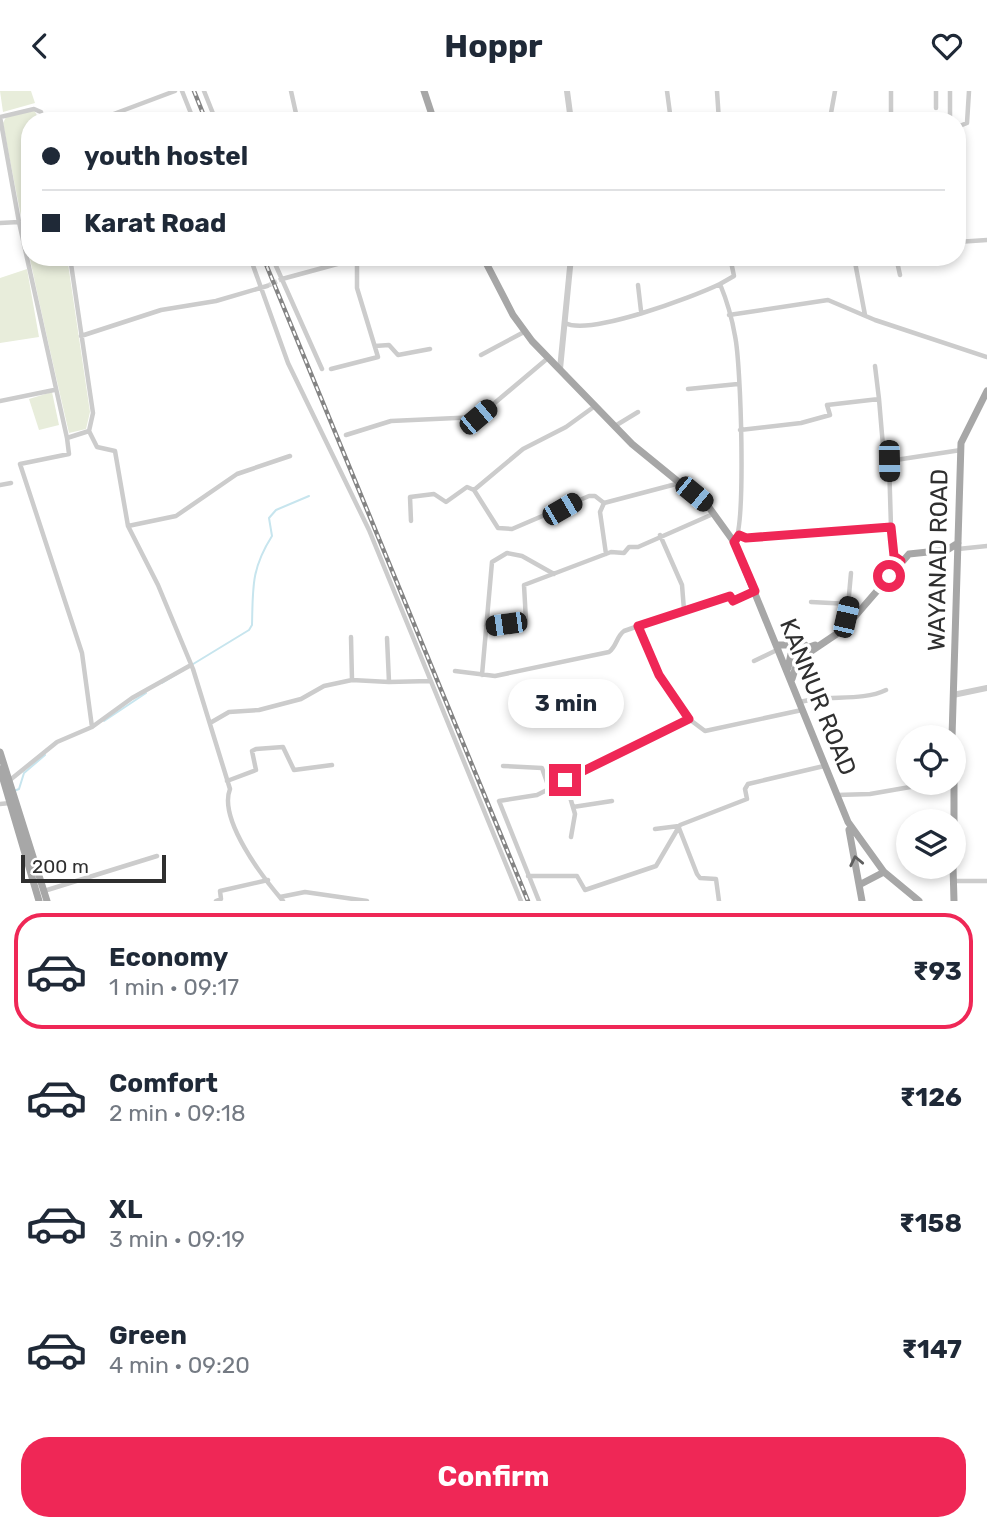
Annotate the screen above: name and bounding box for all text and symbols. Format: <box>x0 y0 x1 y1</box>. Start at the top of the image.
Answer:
icon: back <box>21 27 59 65</box>
text: Hoppr <box>444 27 543 65</box>
icon: heart <box>928 27 966 65</box>
text: youth hostel <box>84 141 248 172</box>
text: Karat Road <box>84 208 226 239</box>
car <box>456 395 501 439</box>
car <box>879 440 900 482</box>
street label: WAYANAD ROAD <box>922 469 954 651</box>
car <box>672 473 717 515</box>
car <box>539 489 586 529</box>
route start <box>873 560 905 592</box>
car <box>832 594 861 640</box>
car <box>484 611 529 637</box>
street label: KANNUR ROAD <box>774 615 862 779</box>
callout: 3 min <box>507 679 623 727</box>
text: 3 min <box>535 689 597 717</box>
map controls <box>896 725 966 879</box>
button: locate <box>896 725 966 795</box>
route end <box>549 764 581 796</box>
button: layers <box>896 809 966 879</box>
scale bar <box>21 852 166 884</box>
text: 200 m <box>32 855 89 878</box>
one-way arrow <box>849 855 864 867</box>
icon: car <box>25 940 88 1003</box>
text: Economy <box>109 942 228 973</box>
text: ₹93 <box>913 956 962 987</box>
text: 1 min · 09:17 <box>109 973 239 1001</box>
icon: car <box>25 1066 88 1129</box>
text: Comfort <box>109 1068 218 1099</box>
text: ₹126 <box>900 1082 962 1113</box>
text: 2 min · 09:18 <box>109 1099 246 1127</box>
icon: car <box>25 1192 88 1255</box>
text: XL <box>109 1194 142 1225</box>
text: ₹158 <box>899 1208 962 1239</box>
text: 3 min · 09:19 <box>109 1225 245 1253</box>
icon: car <box>25 1318 88 1381</box>
text: Green <box>109 1320 187 1351</box>
text: ₹147 <box>901 1334 962 1365</box>
text: 4 min · 09:20 <box>109 1351 250 1379</box>
button: Confirm <box>21 1437 966 1517</box>

